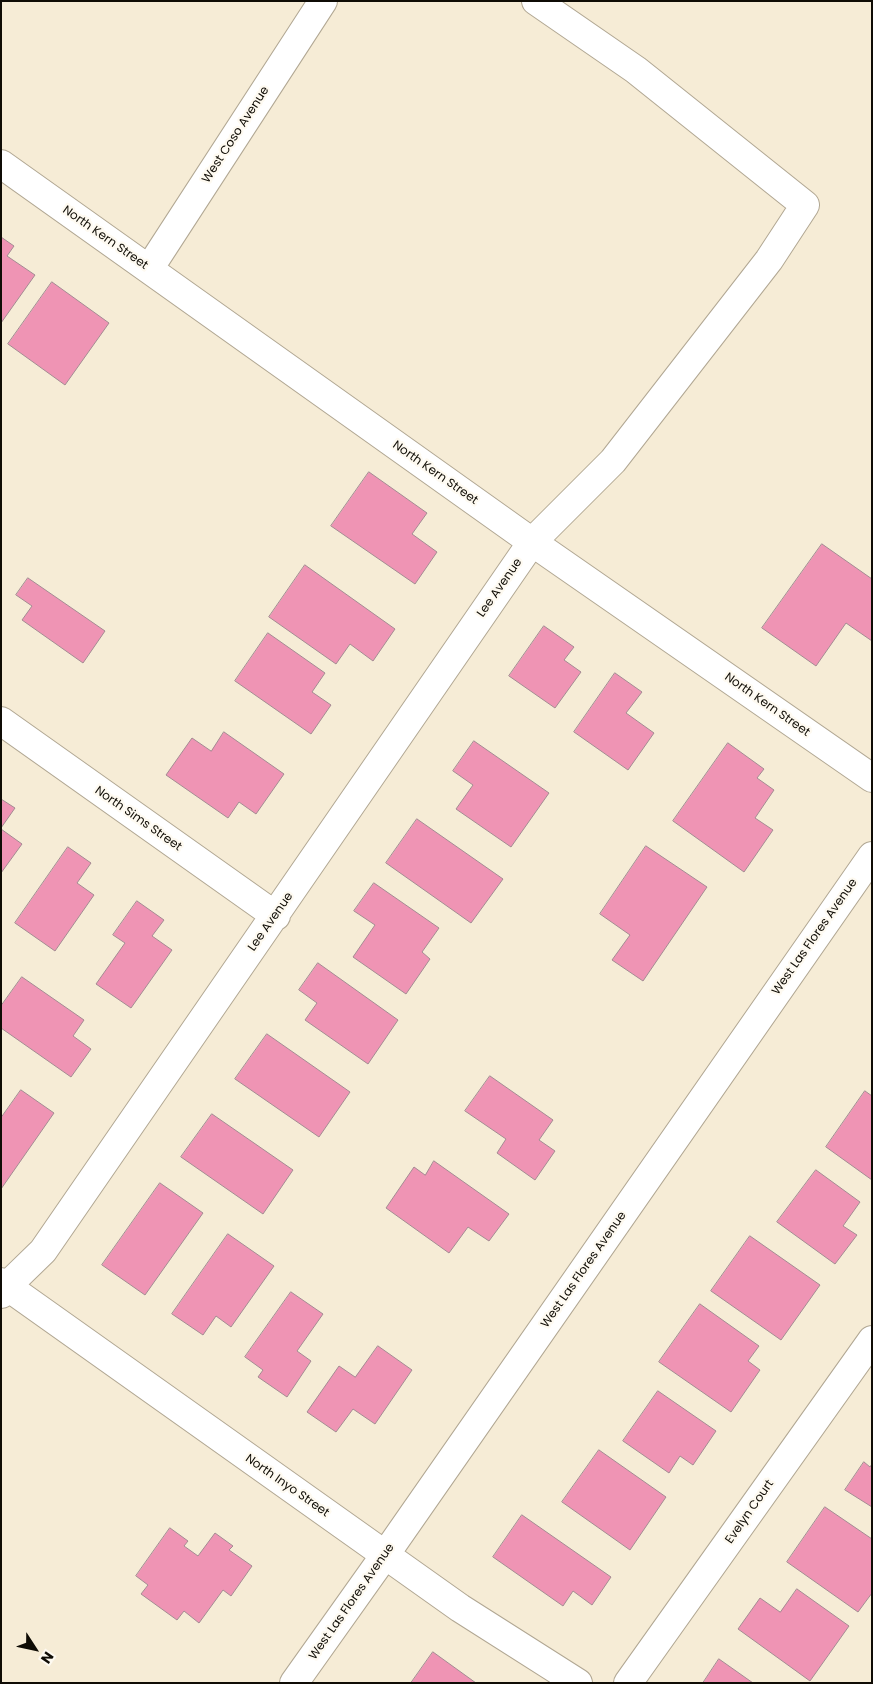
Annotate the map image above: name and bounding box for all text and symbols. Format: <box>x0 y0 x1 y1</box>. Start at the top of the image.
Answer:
street label: West Coso Avenue <box>199 84 273 186</box>
street label: North Kern Street <box>60 203 150 273</box>
street label: North Kern Street <box>390 438 480 508</box>
street label: Lee Avenue <box>475 556 525 620</box>
street label: North Kern Street <box>722 670 812 740</box>
street label: North Sims Street <box>92 784 184 854</box>
street label: West Las Flores Avenue <box>769 876 861 998</box>
street label: Lee Avenue <box>246 890 296 954</box>
street label: West Las Flores Avenue <box>538 1209 630 1331</box>
street label: North Inyo Street <box>242 1452 332 1520</box>
street label: Evelyn Court <box>723 1477 777 1547</box>
street label: West Las Flores Avenue <box>306 1541 398 1663</box>
north arrow <box>10 1624 60 1674</box>
text: N <box>36 1648 58 1668</box>

